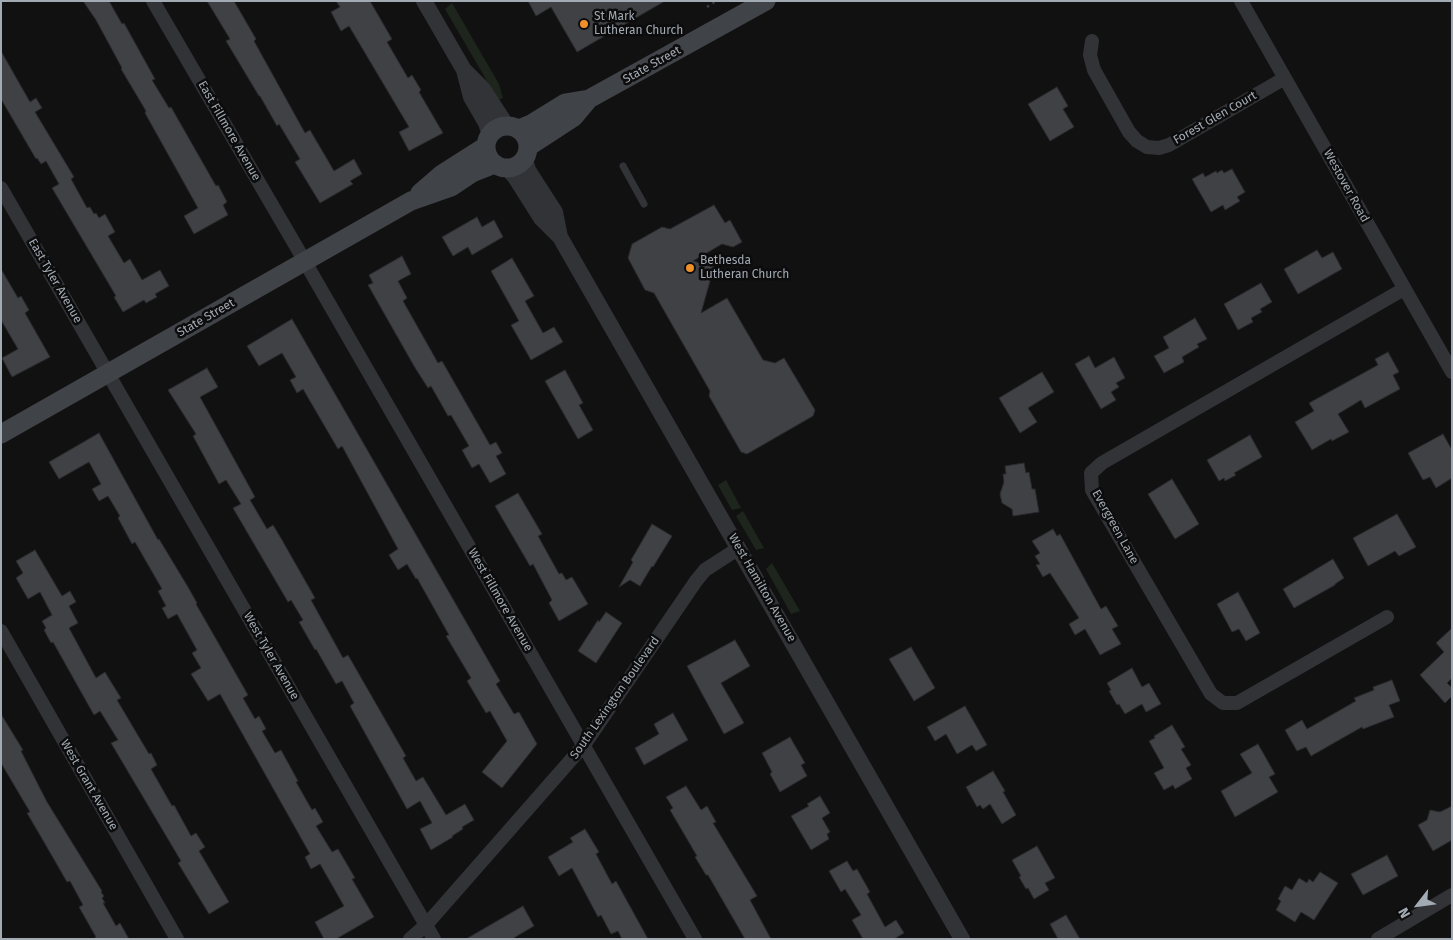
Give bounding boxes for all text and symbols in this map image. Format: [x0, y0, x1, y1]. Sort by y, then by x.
place label: St Mark Lutheran Church [594, 10, 683, 38]
marker: St Mark Lutheran Church [578, 18, 590, 30]
street label: State Street [621, 43, 683, 87]
street label: East Fillmore Avenue [195, 79, 263, 183]
street label: Forest Glen Court [1171, 88, 1259, 148]
street label: Westover Road [1320, 147, 1372, 225]
street label: East Tyler Avenue [25, 236, 85, 326]
place label: Bethesda Lutheran Church [700, 254, 789, 282]
marker: Bethesda Lutheran Church [684, 262, 696, 274]
street label: State Street [175, 296, 237, 340]
street label: Evergreen Lane [1089, 487, 1141, 567]
street label: West Hamilton Avenue [725, 531, 799, 645]
street label: West Fillmore Avenue [465, 546, 535, 654]
street label: West Tyler Avenue [240, 610, 302, 702]
street label: South Lexington Boulevard [567, 634, 663, 762]
street label: West Grant Avenue [57, 737, 121, 833]
north arrow [1393, 880, 1443, 930]
text: N [1395, 904, 1414, 921]

